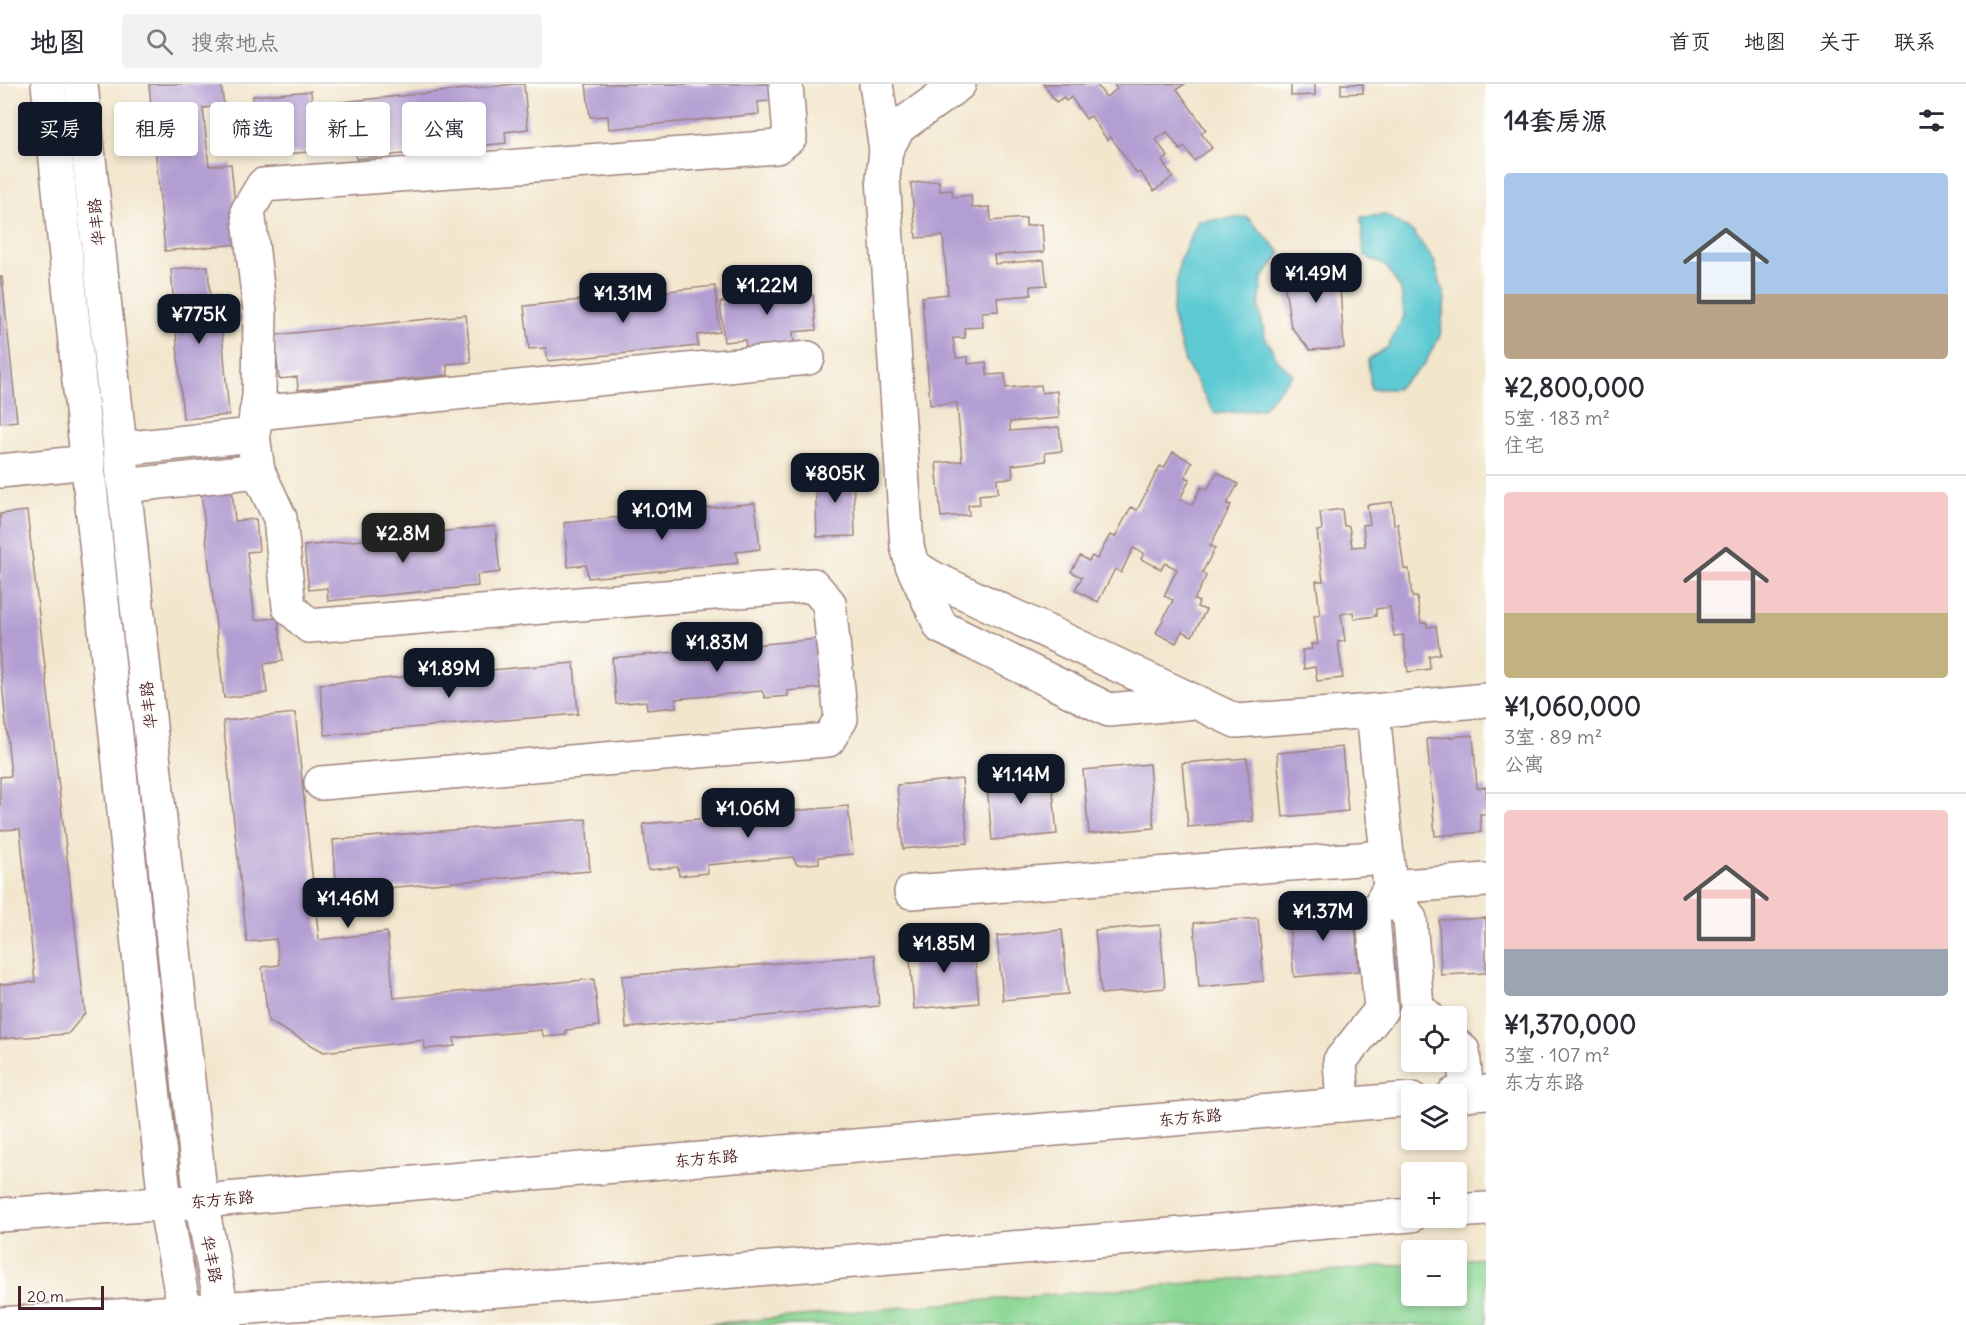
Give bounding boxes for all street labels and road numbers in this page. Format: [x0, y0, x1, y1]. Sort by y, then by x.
street label: 华丰路 [84, 197, 108, 247]
street label: 华丰路 [136, 680, 160, 730]
street label: 东方东路 [1157, 1104, 1223, 1130]
street label: 东方东路 [673, 1145, 739, 1171]
street label: 东方东路 [189, 1186, 255, 1212]
street label: 华丰路 [198, 1234, 226, 1284]

